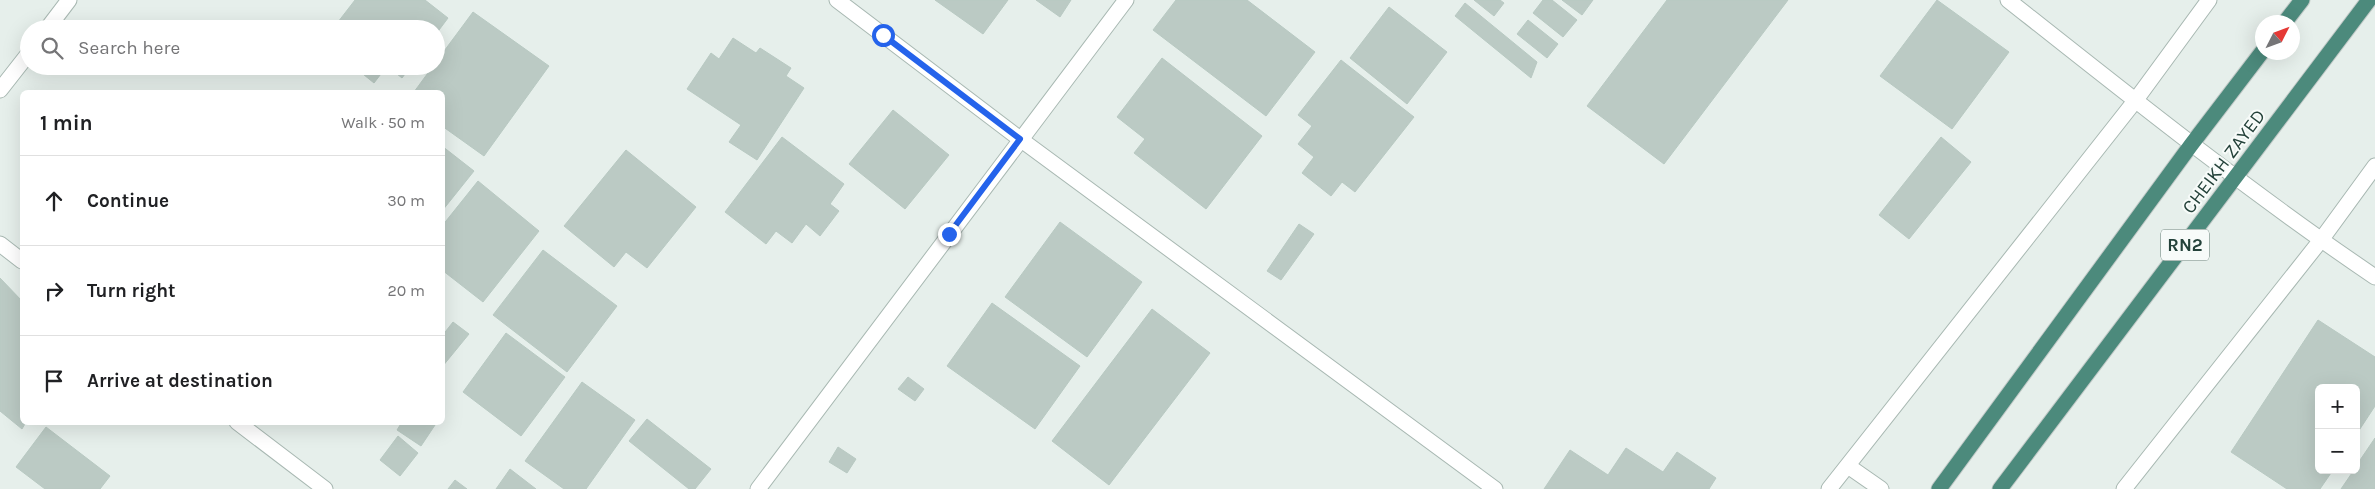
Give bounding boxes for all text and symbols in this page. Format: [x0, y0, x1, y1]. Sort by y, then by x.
north arrow [2255, 15, 2300, 60]
search box [20, 20, 445, 75]
route start [872, 24, 895, 47]
icon: search [38, 34, 66, 62]
text: Search here [78, 37, 180, 59]
street label: CHEIKH ZAYED [2178, 105, 2270, 218]
text: 1 min [40, 111, 93, 135]
text: Walk · 50 m [341, 113, 425, 132]
icon: ahead [40, 187, 68, 215]
text: Continue [87, 190, 169, 212]
text: 30 m [387, 191, 425, 210]
route end [938, 223, 961, 246]
road number: RN2 [2161, 230, 2209, 260]
icon: right [40, 277, 68, 305]
text: Turn right [87, 280, 176, 302]
text: 20 m [387, 281, 425, 300]
icon: arrive [40, 367, 68, 395]
text: Arrive at destination [87, 370, 273, 392]
map controls [2315, 384, 2360, 474]
button: + [2315, 384, 2360, 429]
button: − [2315, 429, 2360, 474]

